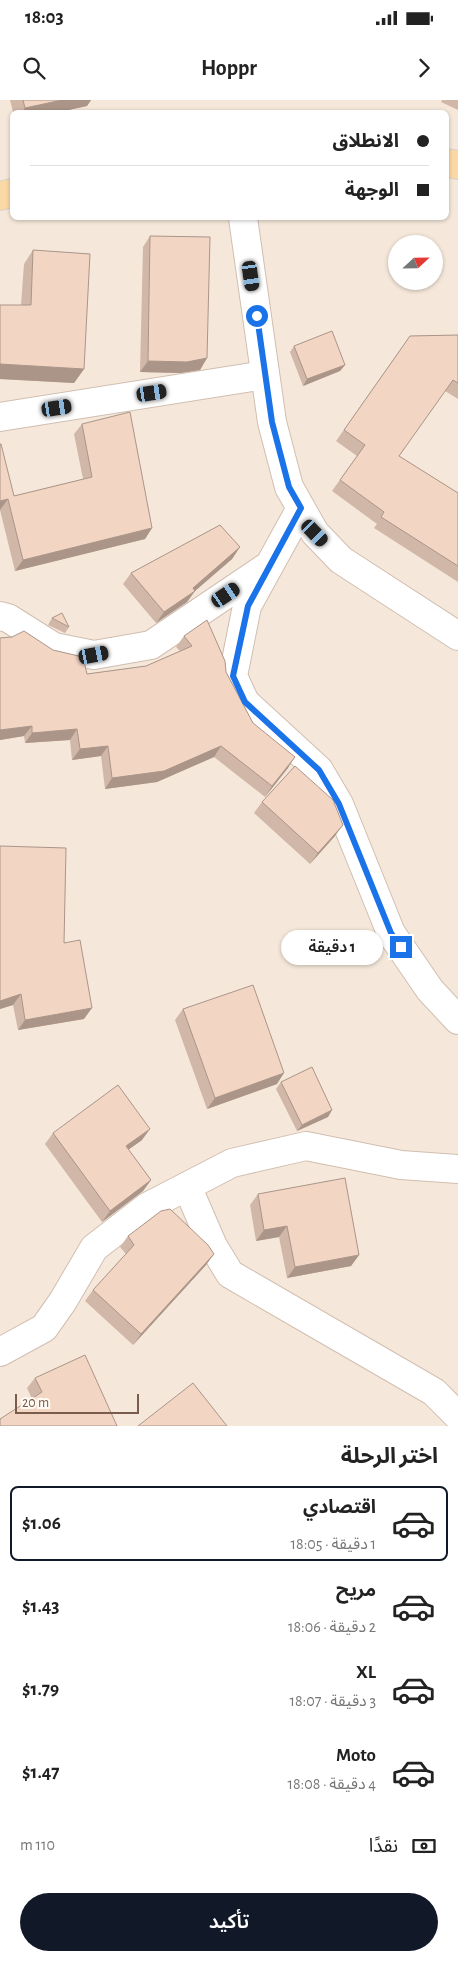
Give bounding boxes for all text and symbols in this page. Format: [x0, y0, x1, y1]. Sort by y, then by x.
text: 18:03 [25, 8, 64, 27]
icon: search [20, 54, 48, 82]
icon: forward [410, 54, 438, 82]
text: Hoppr [201, 57, 257, 79]
text: الانطلاق [333, 132, 399, 151]
text: الوجهة [345, 181, 399, 200]
north arrow [388, 235, 442, 290]
map controls [388, 235, 443, 290]
car [241, 260, 260, 292]
route start [246, 305, 268, 327]
car [136, 383, 167, 403]
car [41, 398, 72, 418]
car [299, 517, 330, 549]
car [209, 580, 242, 610]
car [77, 645, 110, 665]
callout: 1 دقيقة [281, 930, 384, 964]
route end [390, 936, 412, 958]
text: 1 دقيقة [309, 939, 356, 955]
scale bar [15, 1391, 139, 1414]
text: 20 m [22, 1396, 49, 1410]
text: اختر الرحلة [341, 1445, 438, 1467]
text: اقتصادي [303, 1498, 376, 1517]
icon: car [391, 1501, 436, 1546]
text: $1.06 [22, 1514, 61, 1533]
text: 1 دقيقة · 18:05 [291, 1536, 376, 1552]
text: مريح [336, 1581, 376, 1600]
icon: car [391, 1584, 436, 1629]
text: $1.43 [22, 1597, 60, 1616]
text: 2 دقيقة · 18:06 [288, 1619, 376, 1635]
text: XL [356, 1663, 376, 1682]
icon: car [391, 1667, 436, 1712]
text: $1.79 [22, 1680, 59, 1699]
text: 3 دقيقة · 18:07 [289, 1693, 376, 1709]
text: Moto [336, 1746, 376, 1765]
icon: car [391, 1750, 436, 1795]
text: $1.47 [22, 1763, 60, 1782]
text: 4 دقيقة · 18:08 [287, 1776, 376, 1792]
icon: cash [410, 1832, 438, 1860]
text: 110 m [20, 1837, 55, 1853]
text: نقدًا [369, 1837, 398, 1856]
button: تأكيد [20, 1893, 438, 1951]

